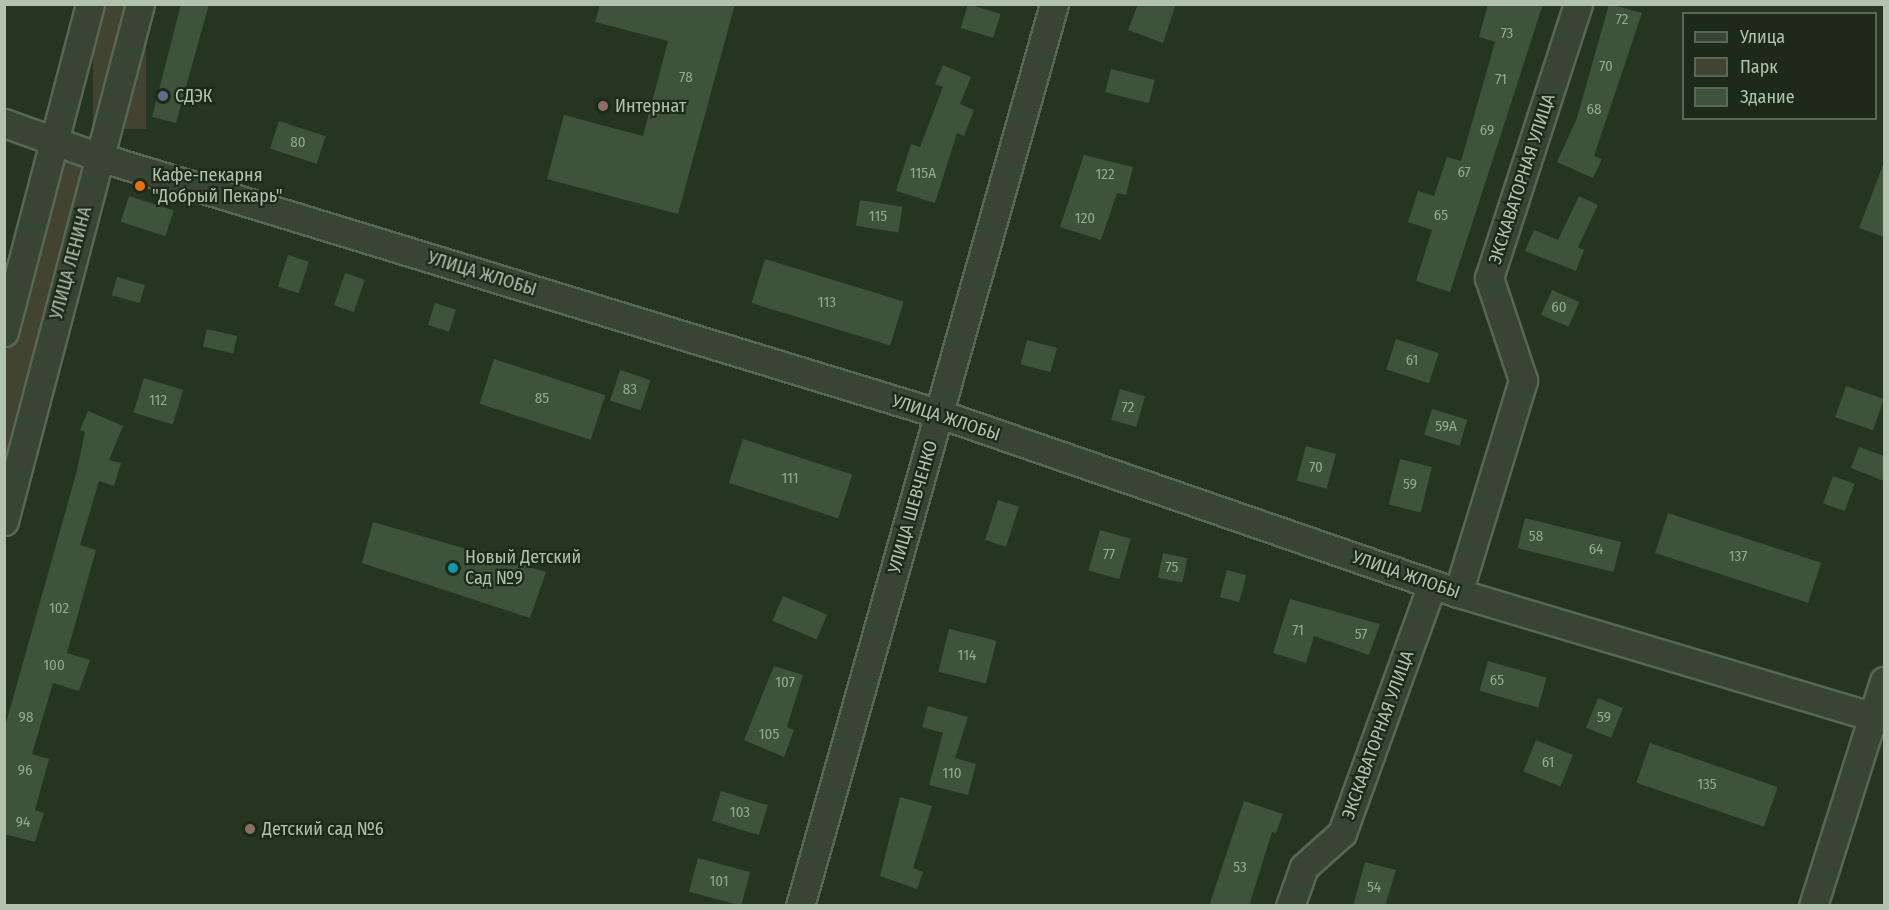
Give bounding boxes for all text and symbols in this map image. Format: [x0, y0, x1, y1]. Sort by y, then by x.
house number: 72 [1616, 11, 1628, 29]
legend [1682, 12, 1877, 120]
house number: 73 [1501, 25, 1513, 43]
text: Улица [1740, 26, 1785, 48]
text: Парк [1740, 56, 1778, 78]
house number: 70 [1599, 58, 1613, 76]
house number: 78 [679, 69, 693, 87]
house number: 71 [1495, 71, 1507, 89]
place label: СДЭК [175, 85, 212, 107]
text: Здание [1740, 86, 1795, 108]
marker: СДЭК [156, 89, 170, 103]
street label: ЭКСКАВАТОРНАЯ УЛИЦА [1484, 91, 1560, 267]
place label: Интернат [615, 95, 686, 117]
marker: Интернат [596, 99, 610, 113]
house number: 68 [1587, 101, 1601, 119]
house number: 69 [1480, 122, 1494, 140]
house number: 80 [290, 134, 306, 152]
house number: 67 [1457, 164, 1471, 182]
place label: Кафе-пекарня "Добрый Пекарь" [152, 165, 282, 207]
house number: 115А [910, 165, 936, 183]
house number: 122 [1095, 166, 1115, 184]
marker: Кафе-пекарня "Добрый Пекарь" [133, 179, 147, 193]
street label: УЛИЦА ЛЕНИНА [46, 204, 96, 322]
house number: 65 [1434, 207, 1448, 225]
house number: 115 [869, 208, 887, 226]
house number: 120 [1075, 210, 1095, 228]
street label: УЛИЦА ЖЛОБЫ [425, 247, 539, 301]
house number: 113 [818, 294, 836, 312]
house number: 60 [1551, 299, 1567, 317]
house number: 61 [1406, 352, 1418, 370]
house number: 83 [623, 381, 637, 399]
house number: 85 [535, 390, 549, 408]
street label: УЛИЦА ЖЛОБЫ [889, 390, 1003, 446]
house number: 112 [149, 392, 167, 410]
house number: 72 [1122, 399, 1134, 417]
house number: 59А [1435, 418, 1457, 436]
street label: УЛИЦА ШЕВЧЕНКО [884, 438, 942, 576]
house number: 70 [1309, 459, 1323, 477]
house number: 111 [781, 470, 799, 488]
house number: 59 [1403, 476, 1417, 494]
house number: 58 [1529, 528, 1543, 546]
house number: 64 [1589, 541, 1603, 559]
house number: 77 [1103, 546, 1115, 564]
street label: УЛИЦА ЖЛОБЫ [1349, 546, 1463, 604]
place label: Новый Детский Сад №9 [465, 547, 581, 590]
house number: 137 [1729, 548, 1747, 566]
house number: 75 [1166, 559, 1178, 577]
marker: Новый Детский Сад №9 [446, 561, 460, 575]
house number: 102 [49, 600, 69, 618]
house number: 71 [1292, 622, 1304, 640]
house number: 57 [1355, 626, 1367, 644]
house number: 114 [958, 647, 976, 665]
street label: ЭКСКАВАТОРНАЯ УЛИЦА [1337, 648, 1419, 822]
house number: 100 [43, 657, 65, 675]
house number: 65 [1490, 672, 1504, 690]
house number: 107 [775, 674, 795, 692]
house number: 98 [19, 709, 33, 727]
house number: 59 [1597, 709, 1611, 727]
house number: 105 [759, 726, 779, 744]
house number: 61 [1542, 754, 1554, 772]
house number: 96 [18, 762, 32, 780]
house number: 110 [942, 765, 962, 783]
house number: 135 [1697, 776, 1717, 794]
house number: 103 [730, 804, 750, 822]
house number: 94 [16, 814, 30, 832]
place label: Детский сад №6 [262, 818, 384, 840]
marker: Детский сад №6 [243, 822, 257, 836]
house number: 53 [1233, 859, 1247, 877]
house number: 101 [709, 873, 729, 891]
house number: 54 [1367, 879, 1381, 897]

